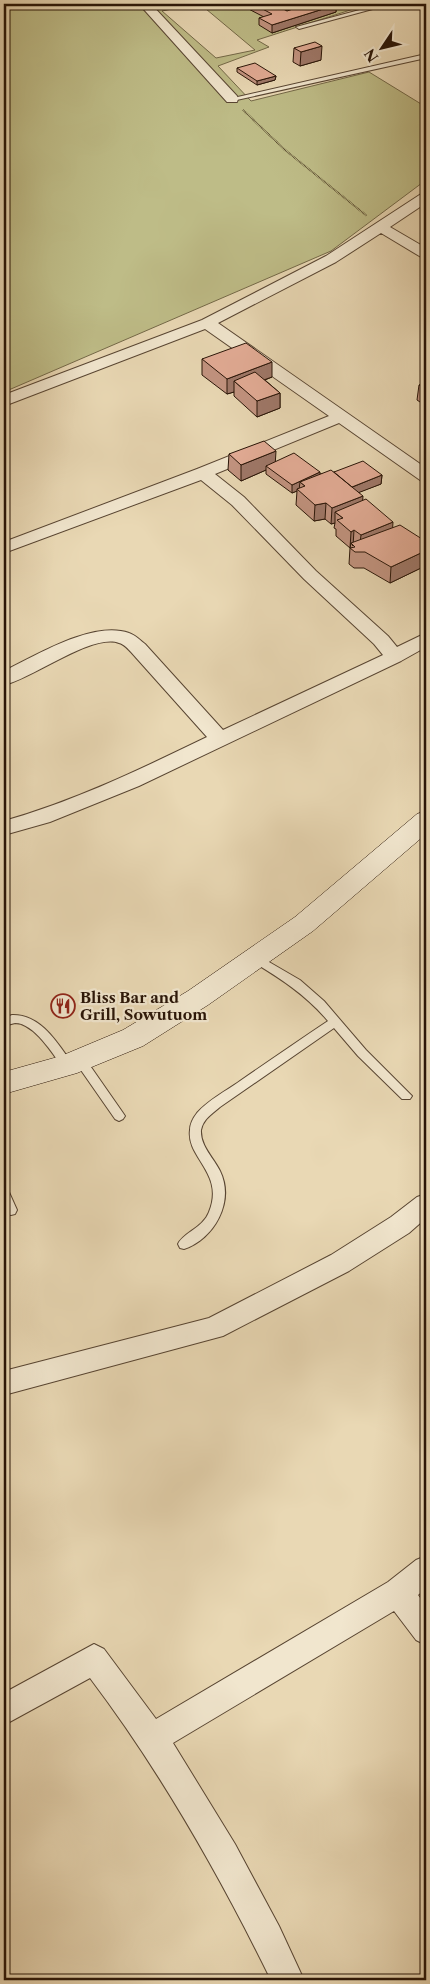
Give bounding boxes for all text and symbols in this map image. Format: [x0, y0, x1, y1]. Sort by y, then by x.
north arrow [358, 22, 408, 72]
text: N [360, 45, 382, 66]
place label: Bliss Bar and Grill, Sowutuom [80, 988, 207, 1024]
restaurant icon: Bliss Bar and Grill, Sowutuom [50, 993, 76, 1019]

